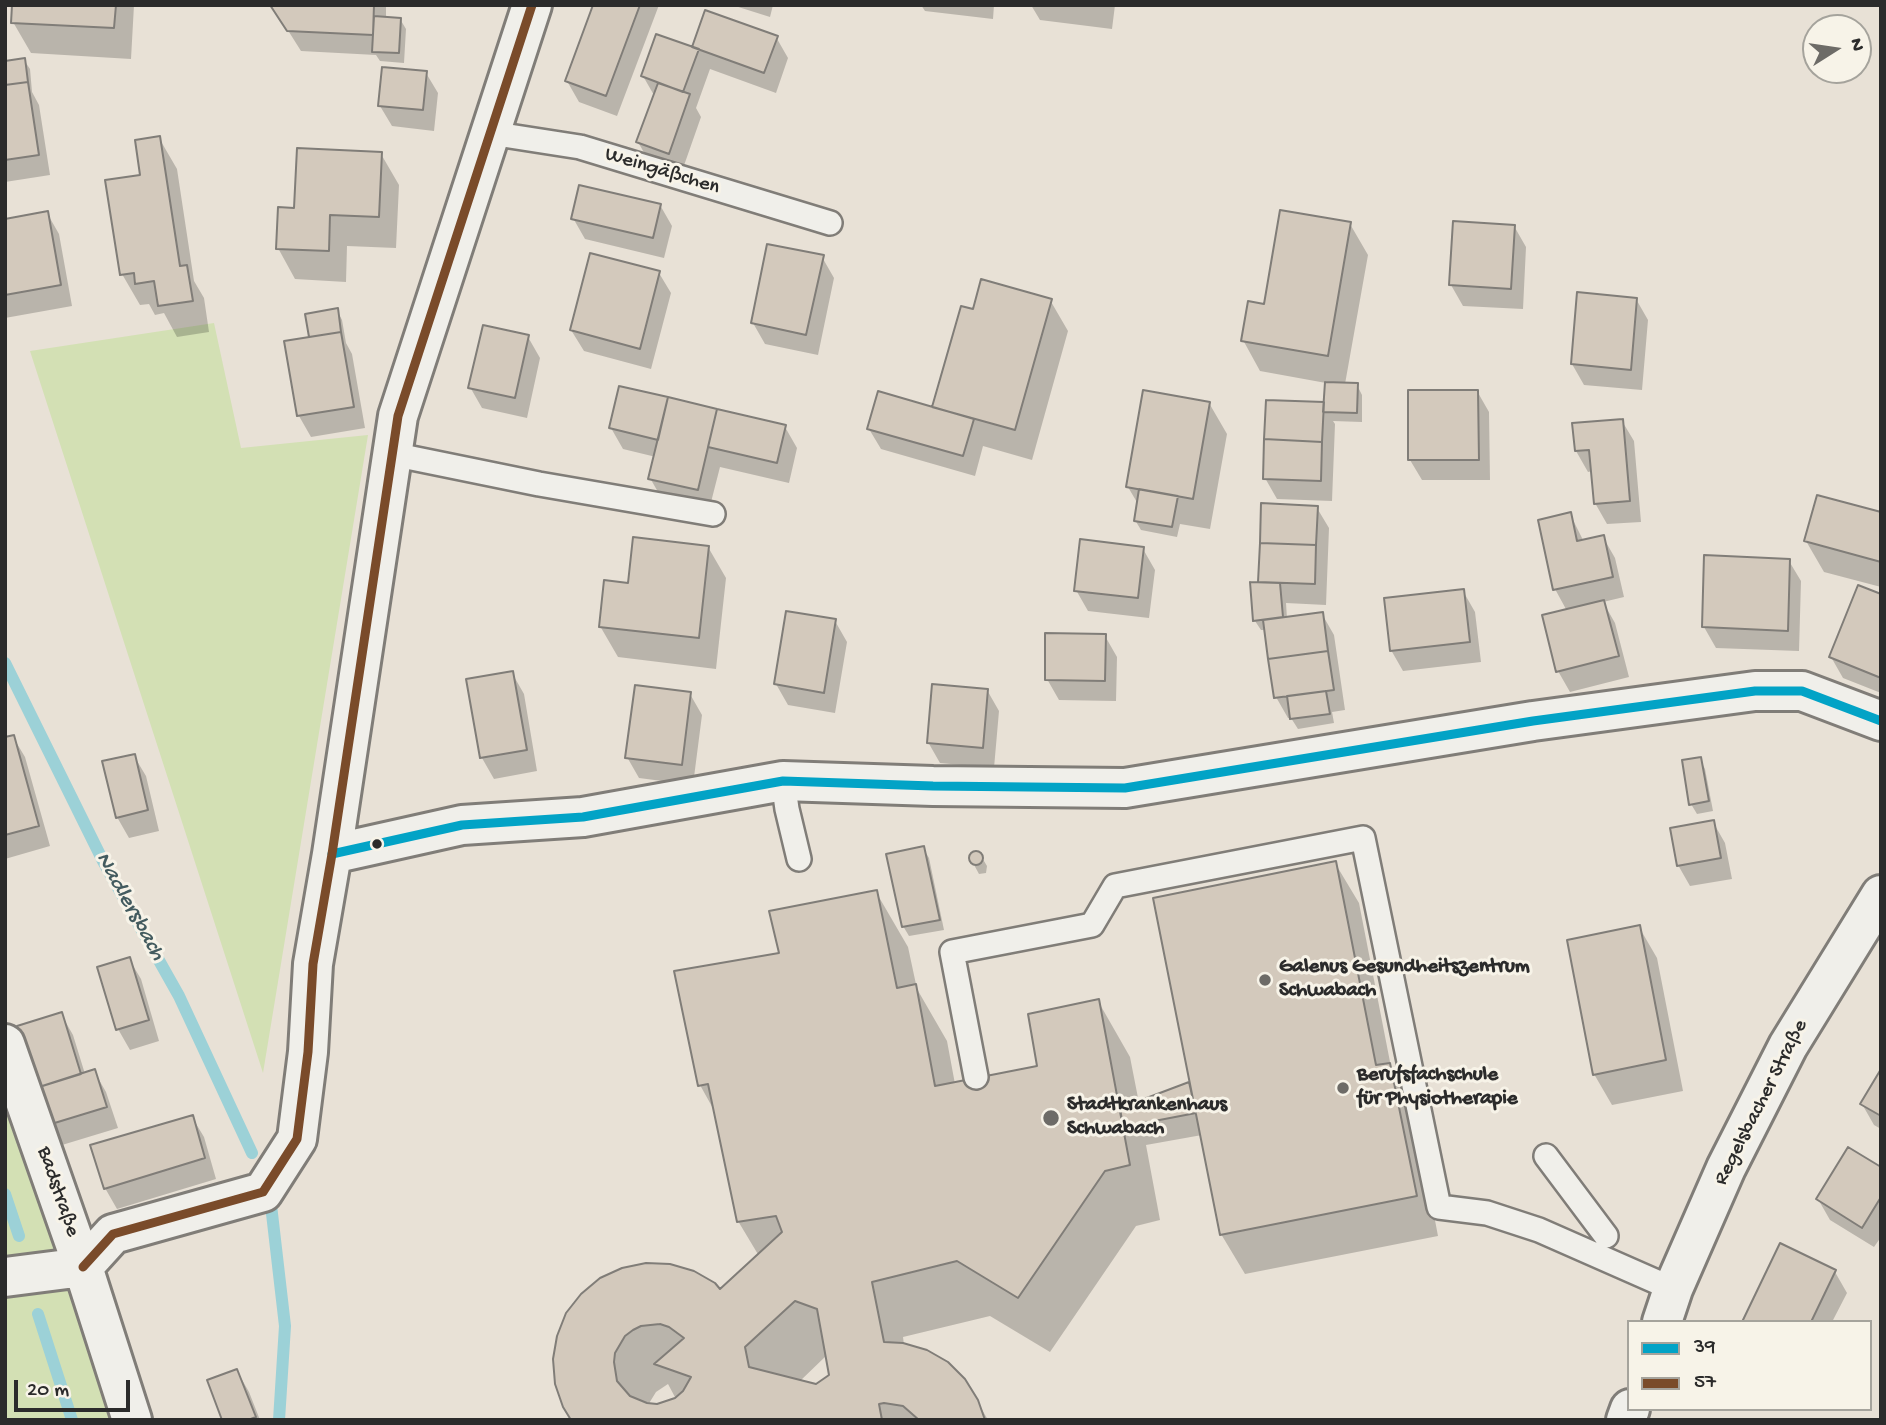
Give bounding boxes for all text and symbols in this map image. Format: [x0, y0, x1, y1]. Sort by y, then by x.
north arrow [1802, 14, 1872, 84]
text: N [1844, 36, 1869, 53]
street label: Weingäßchen [602, 143, 722, 201]
unlabelled marker [370, 837, 384, 851]
water label: Nadlersbach [88, 848, 170, 966]
place label: Galenus Gesundheitszentrum Schwabach [1279, 955, 1530, 1005]
marker: Galenus Gesundheitszentrum Schwabach [1257, 972, 1273, 988]
street label: Regelsbacher Straße [1709, 1016, 1815, 1190]
place label: Berufsfachschule für Physiotherapie [1357, 1063, 1518, 1113]
marker: Berufsfachschule für Physiotherapie [1335, 1080, 1351, 1096]
place label: Stadtkrankenhaus Schwabach [1067, 1093, 1227, 1143]
marker: Stadtkrankenhaus Schwabach [1041, 1108, 1061, 1128]
street label: Badstraße [30, 1144, 84, 1240]
legend [1627, 1320, 1872, 1411]
text: 39 [1694, 1336, 1715, 1361]
scale bar [18, 1366, 133, 1410]
text: 57 [1694, 1371, 1716, 1396]
text: 20 m [27, 1379, 69, 1404]

